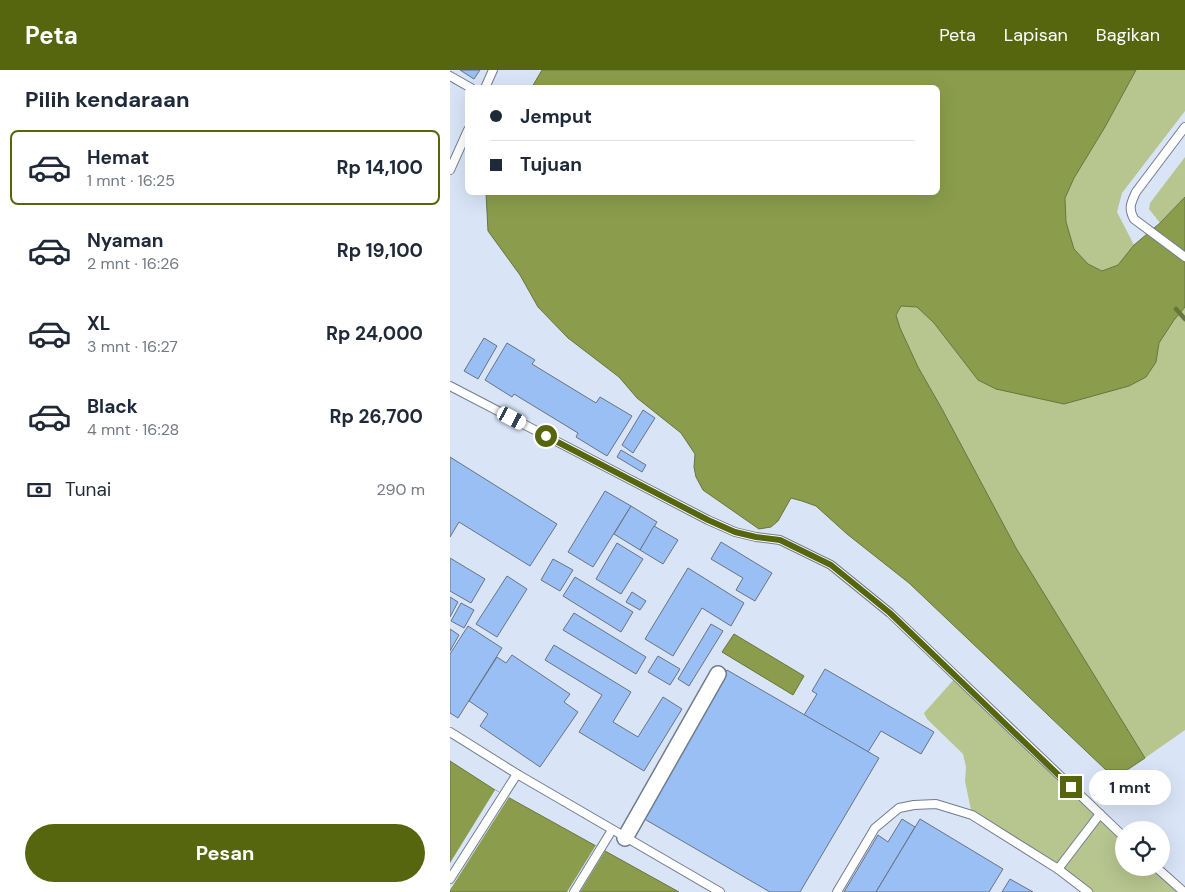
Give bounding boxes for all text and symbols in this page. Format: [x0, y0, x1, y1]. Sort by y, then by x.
text: Peta [25, 20, 78, 51]
text: Peta [939, 23, 976, 47]
text: Lapisan [1004, 23, 1068, 47]
text: Bagikan [1096, 23, 1160, 47]
text: Pilih kendaraan [25, 85, 189, 114]
text: Jemput [520, 104, 592, 129]
icon: car [27, 145, 72, 190]
text: Hemat [87, 145, 149, 170]
text: Tujuan [520, 152, 582, 177]
text: Rp 14,100 [336, 155, 423, 180]
text: 1 mnt · 16:25 [87, 170, 175, 191]
icon: car [27, 228, 72, 273]
text: Nyaman [87, 228, 163, 253]
text: Rp 19,100 [337, 238, 423, 263]
text: 2 mnt · 16:26 [87, 253, 179, 274]
icon: car [27, 311, 72, 356]
text: XL [87, 311, 110, 336]
text: Rp 24,000 [326, 321, 423, 346]
text: 3 mnt · 16:27 [87, 336, 178, 357]
icon: car [27, 394, 72, 439]
text: Black [87, 394, 138, 419]
text: Rp 26,700 [330, 404, 423, 429]
car [495, 405, 528, 431]
text: 4 mnt · 16:28 [87, 419, 179, 440]
route start [535, 425, 557, 447]
icon: cash [25, 476, 53, 504]
text: Tunai [65, 477, 111, 502]
text: 290 m [376, 479, 425, 500]
callout: 1 mnt [1088, 770, 1171, 804]
route end [1060, 776, 1082, 798]
text: 1 mnt [1109, 777, 1151, 798]
map controls [1115, 821, 1170, 876]
button: locate [1115, 821, 1170, 876]
button: Pesan [25, 824, 425, 882]

